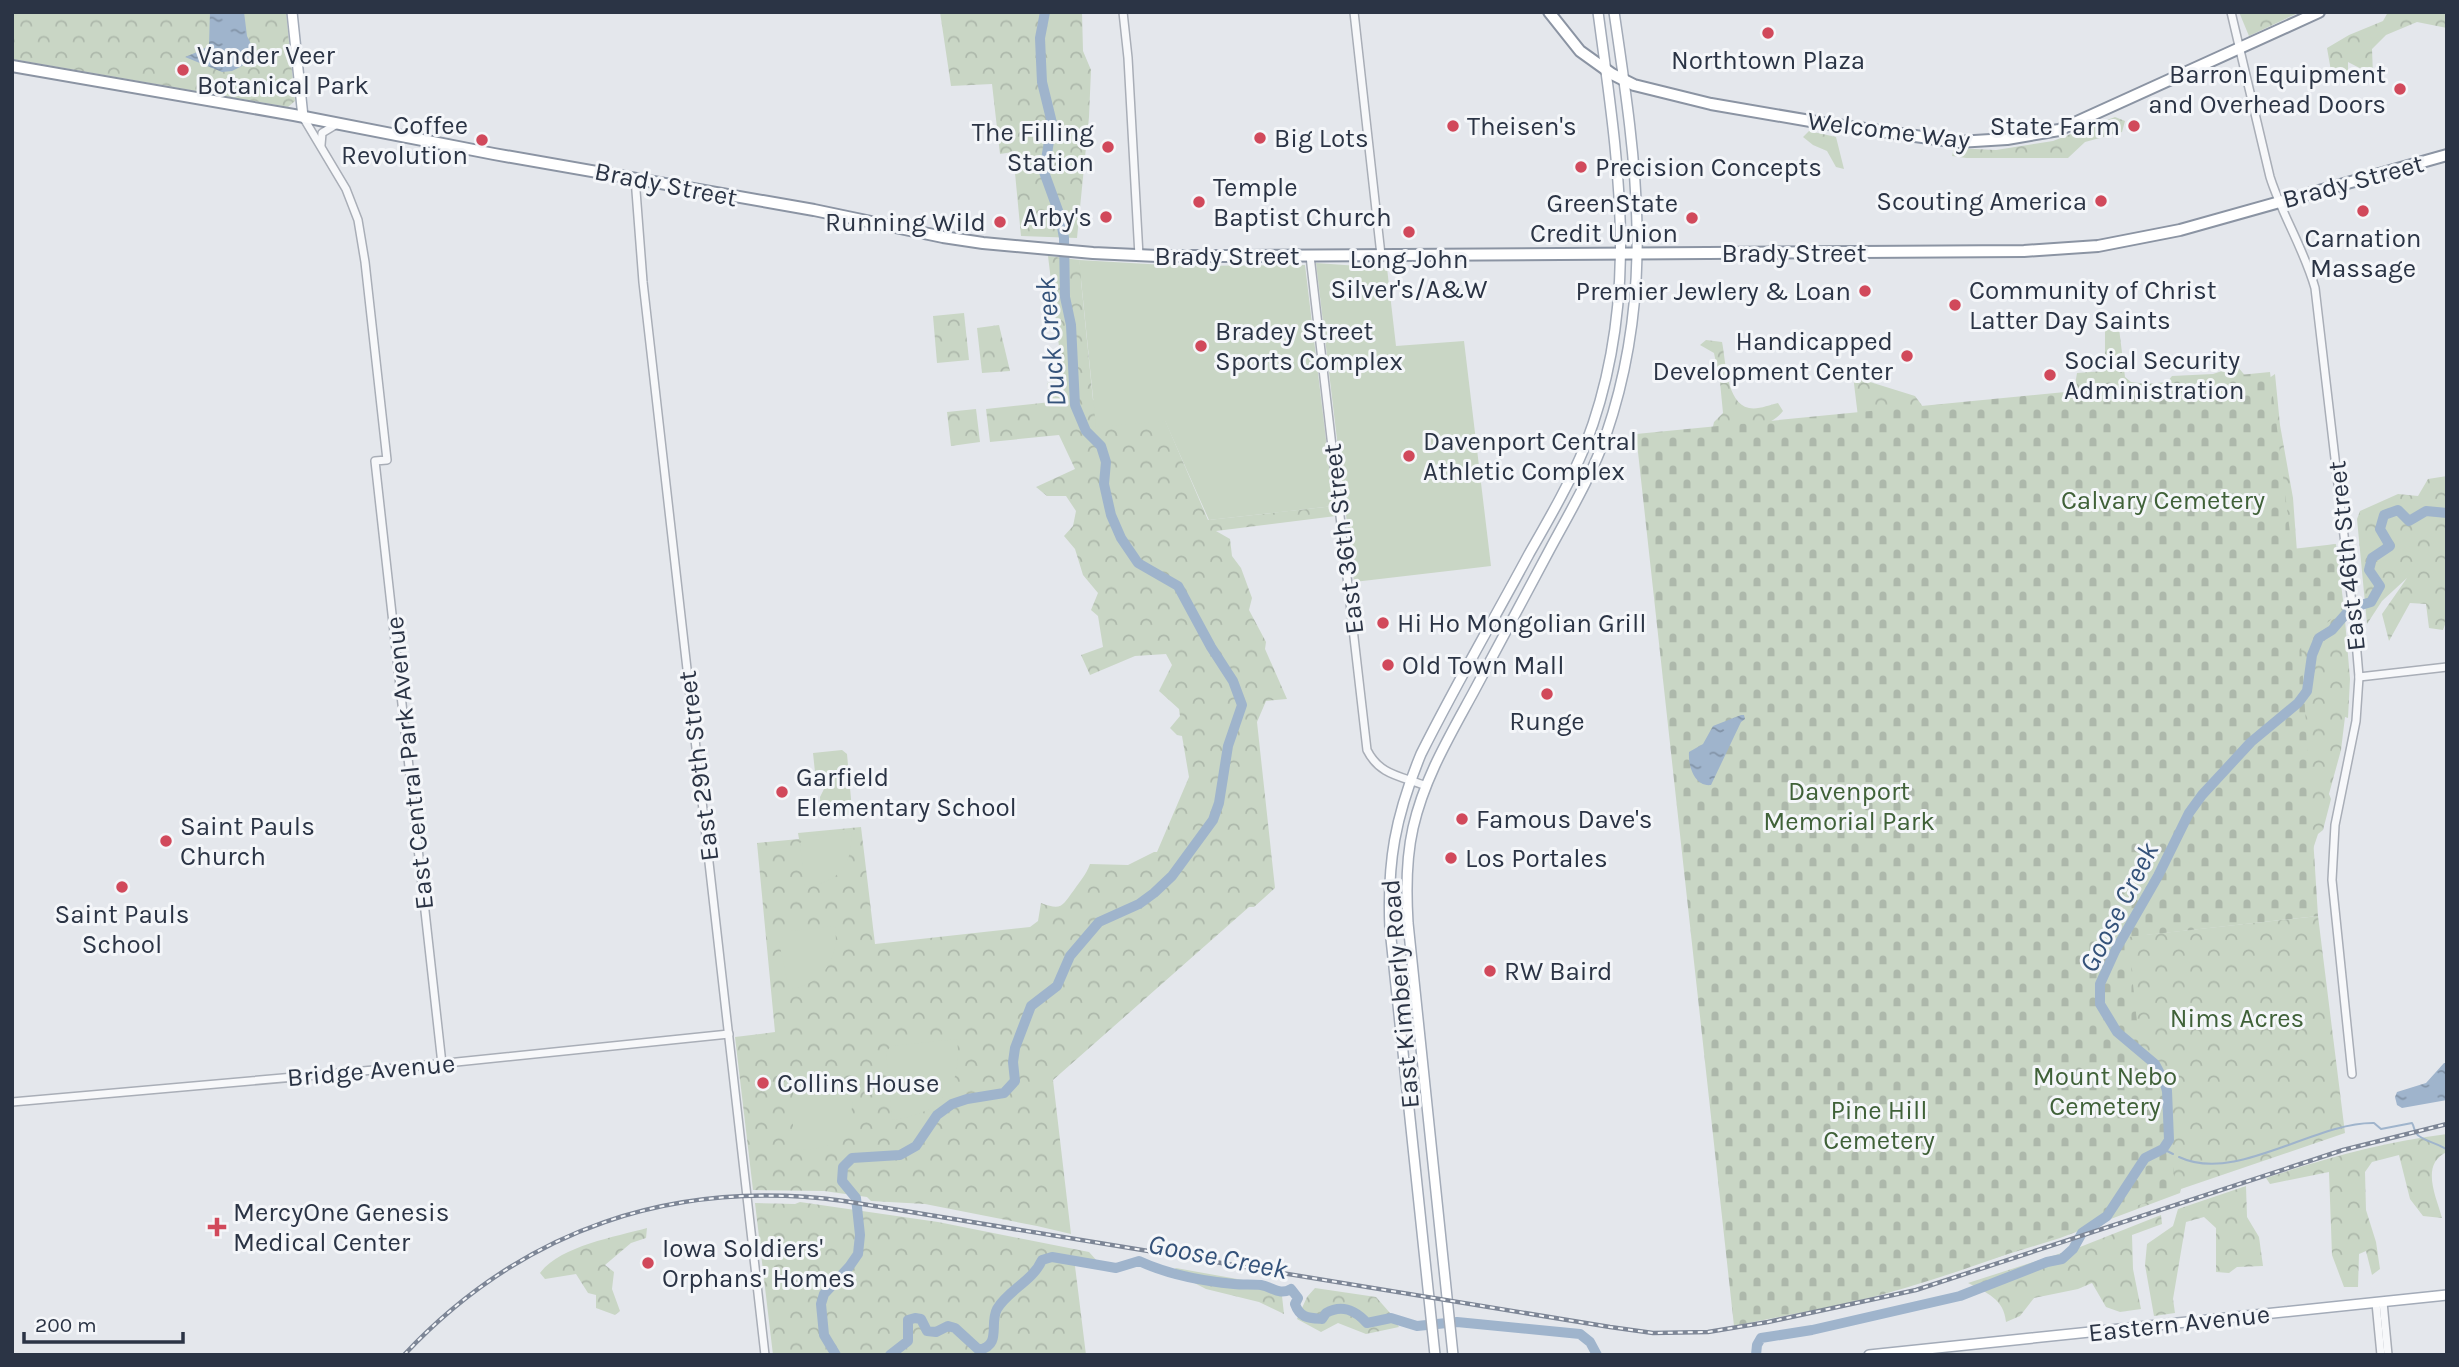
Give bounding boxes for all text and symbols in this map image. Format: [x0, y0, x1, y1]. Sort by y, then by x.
marker: Northtown Plaza [1760, 25, 1776, 41]
place label: Vander Veer Botanical Park [197, 40, 369, 101]
place label: Northtown Plaza [1671, 45, 1865, 76]
place label: Barron Equipment and Overhead Doors [2148, 59, 2386, 120]
marker: Vander Veer Botanical Park [175, 62, 191, 78]
marker: Barron Equipment and Overhead Doors [2392, 81, 2408, 97]
street label: Welcome Way [1806, 105, 1972, 156]
place label: Coffee Revolution [341, 110, 468, 171]
place label: Theisen's [1467, 111, 1577, 142]
place label: State Farm [1990, 111, 2120, 142]
place label: The Filling Station [972, 117, 1094, 178]
marker: Theisen's [1445, 118, 1461, 134]
marker: State Farm [2126, 118, 2142, 134]
place label: Big Lots [1274, 123, 1369, 154]
marker: Big Lots [1252, 130, 1268, 146]
marker: Coffee Revolution [474, 132, 490, 148]
marker: The Filling Station [1100, 139, 1116, 155]
street label: Brady Street [2279, 148, 2427, 215]
place label: Precision Concepts [1595, 152, 1822, 183]
street label: Brady Street [592, 155, 740, 214]
marker: Precision Concepts [1573, 159, 1589, 175]
place label: Temple Baptist Church [1213, 172, 1392, 233]
place label: Scouting America [1876, 186, 2087, 217]
place label: GreenState Credit Union [1530, 188, 1678, 249]
marker: Scouting America [2093, 193, 2109, 209]
marker: Temple Baptist Church [1191, 194, 1207, 210]
place label: Arby's [1023, 202, 1092, 233]
marker: Carnation Massage [2355, 203, 2371, 219]
place label: Running Wild [825, 207, 986, 238]
marker: Arby's [1098, 209, 1114, 225]
marker: GreenState Credit Union [1684, 210, 1700, 226]
marker: Running Wild [992, 214, 1008, 230]
place label: Carnation Massage [2304, 223, 2422, 284]
marker: Long John Silver's/A&W [1401, 224, 1417, 240]
street label: Brady Street [1722, 238, 1867, 269]
street label: Brady Street [1155, 241, 1300, 272]
place label: Long John Silver's/A&W [1331, 244, 1487, 305]
water label: Duck Creek [1028, 275, 1073, 408]
place label: Community of Christ Latter Day Saints [1969, 275, 2217, 336]
place label: Premier Jewlery & Loan [1576, 276, 1851, 307]
marker: Premier Jewlery & Loan [1857, 283, 1873, 299]
marker: Community of Christ Latter Day Saints [1947, 297, 1963, 313]
place label: Bradey Street Sports Complex [1215, 316, 1403, 377]
place label: Handicapped Development Center [1653, 326, 1894, 387]
marker: Bradey Street Sports Complex [1193, 338, 1209, 354]
place label: Social Security Administration [2064, 345, 2244, 406]
marker: Handicapped Development Center [1899, 348, 1915, 364]
marker: Social Security Administration [2042, 367, 2058, 383]
place label: Davenport Central Athletic Complex [1423, 426, 1637, 487]
street label: East 36th Street [1316, 442, 1371, 636]
marker: Davenport Central Athletic Complex [1401, 448, 1417, 464]
street label: East 46th Street [2321, 459, 2372, 653]
park label: Calvary Cemetery [2061, 485, 2265, 516]
place label: Hi Ho Mongolian Grill [1397, 608, 1647, 639]
street label: East Central Park Avenue [379, 615, 440, 911]
marker: Hi Ho Mongolian Grill [1375, 615, 1391, 631]
place label: Old Town Mall [1402, 650, 1564, 681]
marker: Old Town Mall [1380, 657, 1396, 673]
street label: East 29th Street [671, 669, 726, 863]
marker: Runge [1539, 686, 1555, 702]
place label: Runge [1509, 706, 1585, 737]
place label: Garfield Elementary School [796, 762, 1017, 823]
park label: Davenport Memorial Park [1763, 776, 1935, 837]
marker: Garfield Elementary School [774, 784, 790, 800]
place label: Famous Dave's [1476, 804, 1653, 835]
place label: Saint Pauls Church [180, 811, 315, 872]
marker: Famous Dave's [1454, 811, 1470, 827]
marker: Saint Pauls Church [158, 833, 174, 849]
water label: Goose Creek [2072, 836, 2166, 978]
place label: Los Portales [1465, 843, 1608, 874]
marker: Los Portales [1443, 850, 1459, 866]
street label: East Kimberly Road [1375, 878, 1426, 1110]
marker: Saint Pauls School [114, 879, 130, 895]
place label: Saint Pauls School [55, 899, 189, 960]
place label: RW Baird [1504, 956, 1612, 987]
marker: RW Baird [1482, 963, 1498, 979]
park label: Nims Acres [2170, 1003, 2304, 1034]
street label: Bridge Avenue [286, 1048, 456, 1093]
park label: Mount Nebo Cemetery [2033, 1061, 2177, 1122]
place label: Collins House [777, 1068, 939, 1099]
marker: Collins House [755, 1075, 771, 1091]
park label: Pine Hill Cemetery [1823, 1095, 1935, 1156]
place label: MercyOne Genesis Medical Center [233, 1197, 450, 1258]
marker: MercyOne Genesis Medical Center [207, 1217, 227, 1237]
water label: Goose Creek [1145, 1227, 1291, 1286]
place label: Iowa Soldiers' Orphans' Homes [662, 1233, 855, 1294]
marker: Iowa Soldiers' Orphans' Homes [640, 1255, 656, 1271]
street label: Eastern Avenue [2087, 1299, 2271, 1348]
scale bar [24, 1300, 184, 1344]
text: 200 m [35, 1313, 97, 1337]

